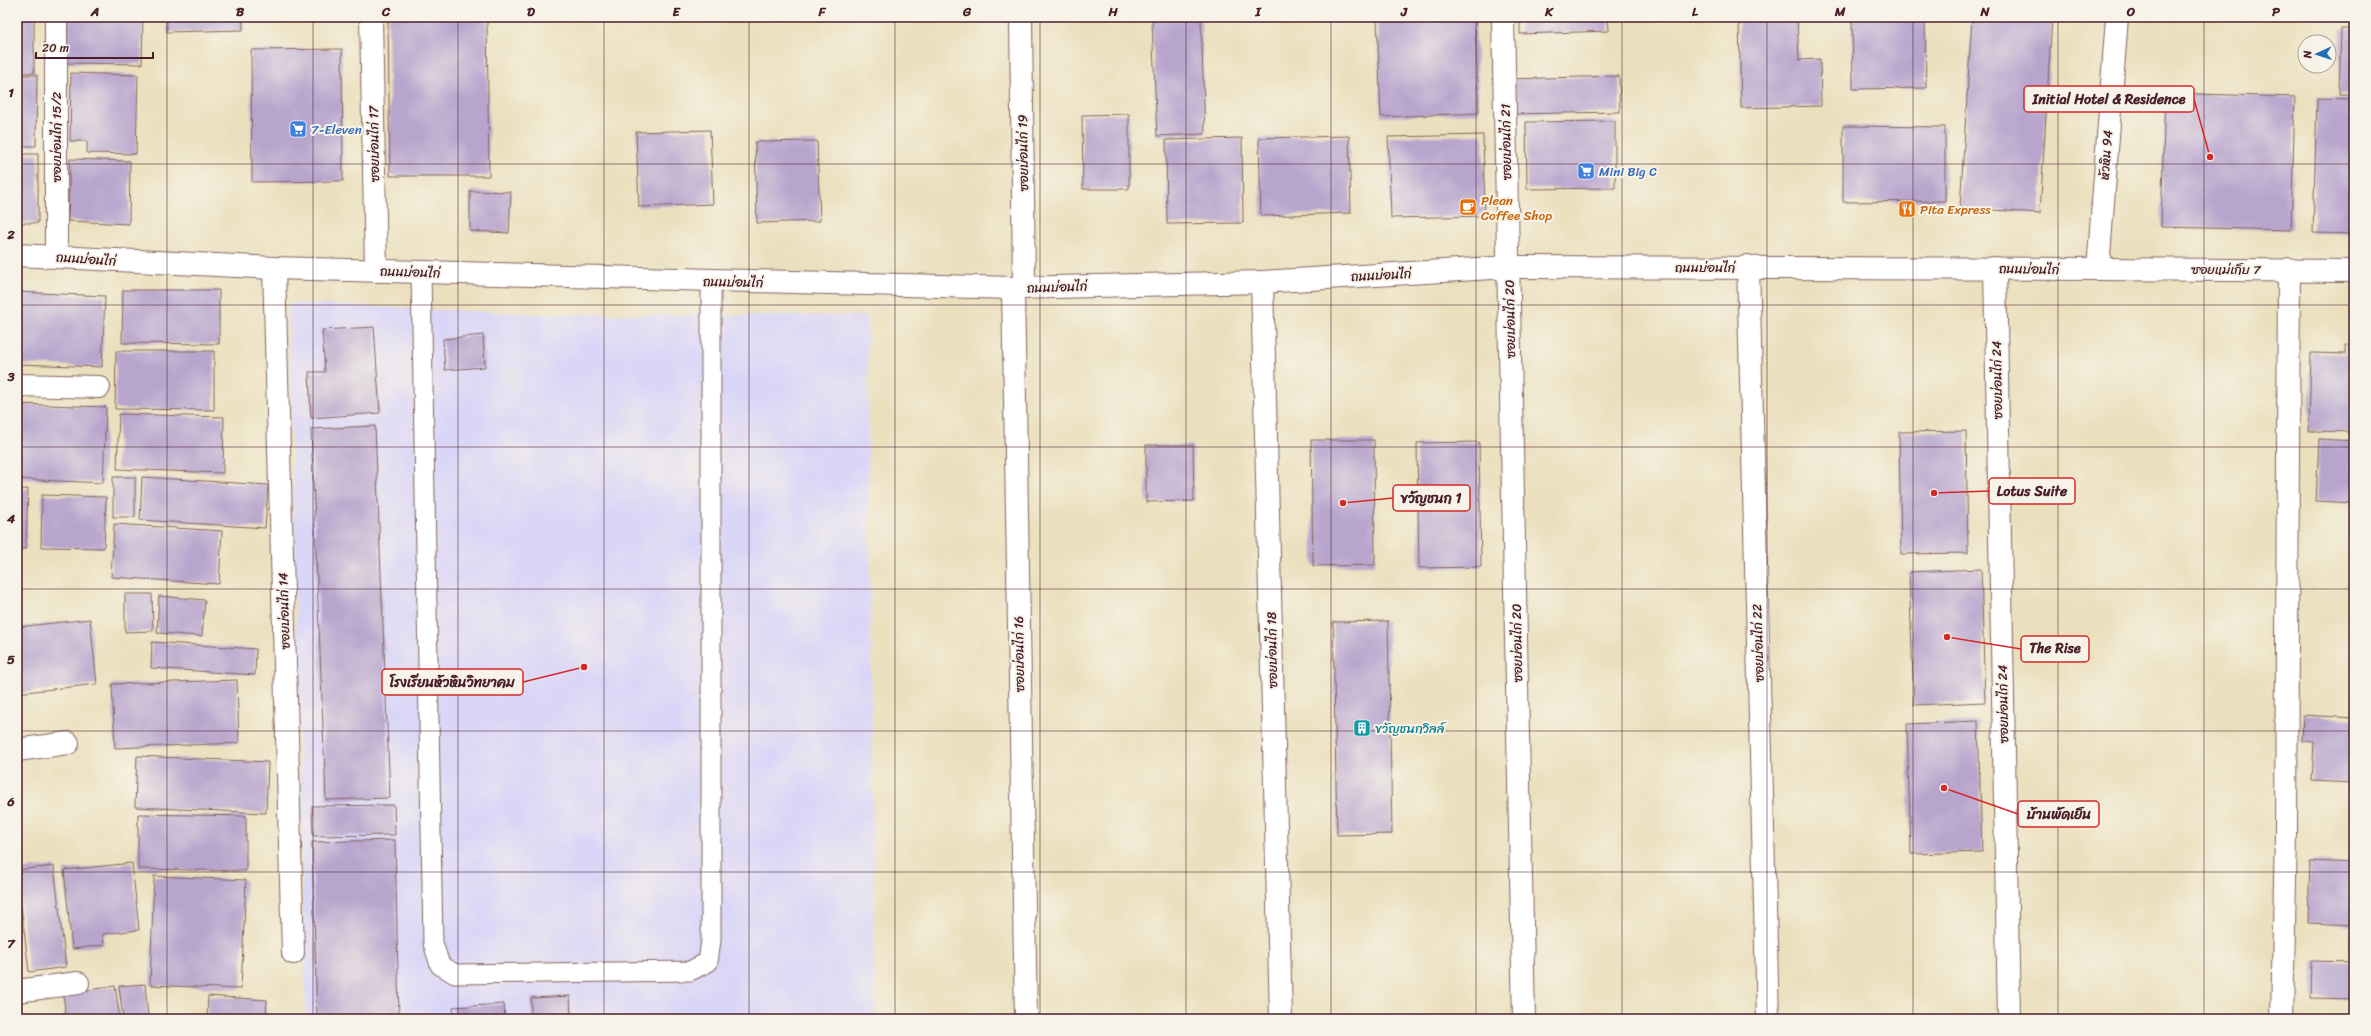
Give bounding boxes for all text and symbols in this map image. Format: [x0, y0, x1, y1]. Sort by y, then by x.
text: A [90, 0, 99, 23]
text: B [236, 0, 245, 23]
text: C [381, 0, 391, 23]
text: D [527, 0, 535, 23]
text: E [672, 0, 681, 23]
text: F [817, 0, 826, 23]
text: G [962, 0, 972, 23]
text: H [1107, 0, 1118, 23]
text: I [1254, 0, 1262, 23]
text: J [1400, 0, 1408, 23]
text: K [1544, 0, 1554, 23]
text: L [1692, 0, 1699, 23]
text: M [1834, 0, 1846, 23]
text: N [1979, 0, 1990, 23]
text: O [2126, 0, 2136, 23]
text: P [2272, 0, 2280, 23]
scale bar [36, 34, 153, 60]
north arrow [2297, 34, 2337, 74]
text: 20 m [42, 37, 69, 59]
text: N [2298, 50, 2317, 60]
text: 1 [8, 81, 14, 104]
callout: Initial Hotel & Residence [2024, 86, 2194, 112]
text: Initial Hotel & Residence [2032, 87, 2186, 112]
street label: ซอยบ่อนไก่ 15/2 [45, 91, 68, 182]
street label: ซอยบ่อนไก่ 21 [1494, 103, 1518, 180]
street label: ซอยบ่อนไก่ 17 [362, 104, 386, 182]
street label: ซอยบ่อนไก่ 19 [1011, 114, 1035, 192]
place label: 7-Eleven [311, 118, 362, 141]
supermarket icon: 7-Eleven [288, 119, 308, 139]
street label: หัวหิน 94 [2093, 129, 2119, 181]
place label: Mini Big C [1599, 160, 1657, 183]
supermarket icon: Mini Big C [1576, 161, 1596, 181]
place label: Plean Coffee Shop [1481, 189, 1552, 227]
cafe icon: Plean Coffee Shop [1458, 197, 1478, 217]
place label: Pita Express [1920, 198, 1991, 221]
restaurant icon: Pita Express [1897, 199, 1917, 219]
text: 2 [6, 223, 15, 246]
street label: ถนนบ่อนไก่ [55, 245, 118, 273]
street label: ถนนบ่อนไก่ [1675, 256, 1736, 279]
street label: ถนนบ่อนไก่ [1999, 257, 2060, 281]
street label: ซอยแม่เก็บ 7 [2191, 258, 2262, 281]
street label: ถนนบ่อนไก่ [379, 259, 442, 285]
street label: ถนนบ่อนไก่ [1350, 262, 1413, 288]
street label: ถนนบ่อนไก่ [703, 270, 764, 294]
street label: ถนนบ่อนไก่ [1026, 274, 1089, 300]
street label: ซอยบ่อนไก่ 20 [1498, 279, 1522, 359]
street label: ซอยบ่อนไก่ 24 [1985, 340, 2009, 420]
text: 3 [6, 365, 15, 388]
callout: Lotus Suite [1989, 478, 2075, 504]
text: Lotus Suite [1997, 479, 2068, 504]
callout: ขวัญชนก 1 [1393, 485, 1470, 511]
text: ขวัญชนก 1 [1400, 486, 1461, 511]
text: 4 [6, 507, 16, 530]
street label: ซอยบ่อนไก่ 14 [271, 572, 297, 650]
street label: ซอยบ่อนไก่ 20 [1505, 603, 1529, 683]
street label: ซอยบ่อนไก่ 22 [1745, 603, 1771, 682]
street label: ซอยบ่อนไก่ 18 [1260, 611, 1284, 688]
street label: ซอยบ่อนไก่ 16 [1007, 616, 1031, 692]
callout: The Rise [2021, 636, 2089, 662]
text: The Rise [2029, 636, 2081, 661]
text: 5 [7, 648, 15, 671]
street label: ซอยบ่อนไก่ 24 [1991, 664, 2015, 744]
callout: โรงเรียนห้วหินวิทยาคม [382, 669, 523, 695]
text: โรงเรียนห้วหินวิทยาคม [389, 670, 515, 695]
place label: ขวัญชนกวิลล์ [1375, 717, 1447, 740]
building icon: ขวัญชนกวิลล์ [1352, 718, 1372, 738]
text: 6 [6, 790, 15, 813]
callout: บ้านพัดเย็น [2018, 801, 2099, 827]
text: บ้านพัดเย็น [2026, 802, 2091, 827]
text: 7 [7, 932, 16, 955]

